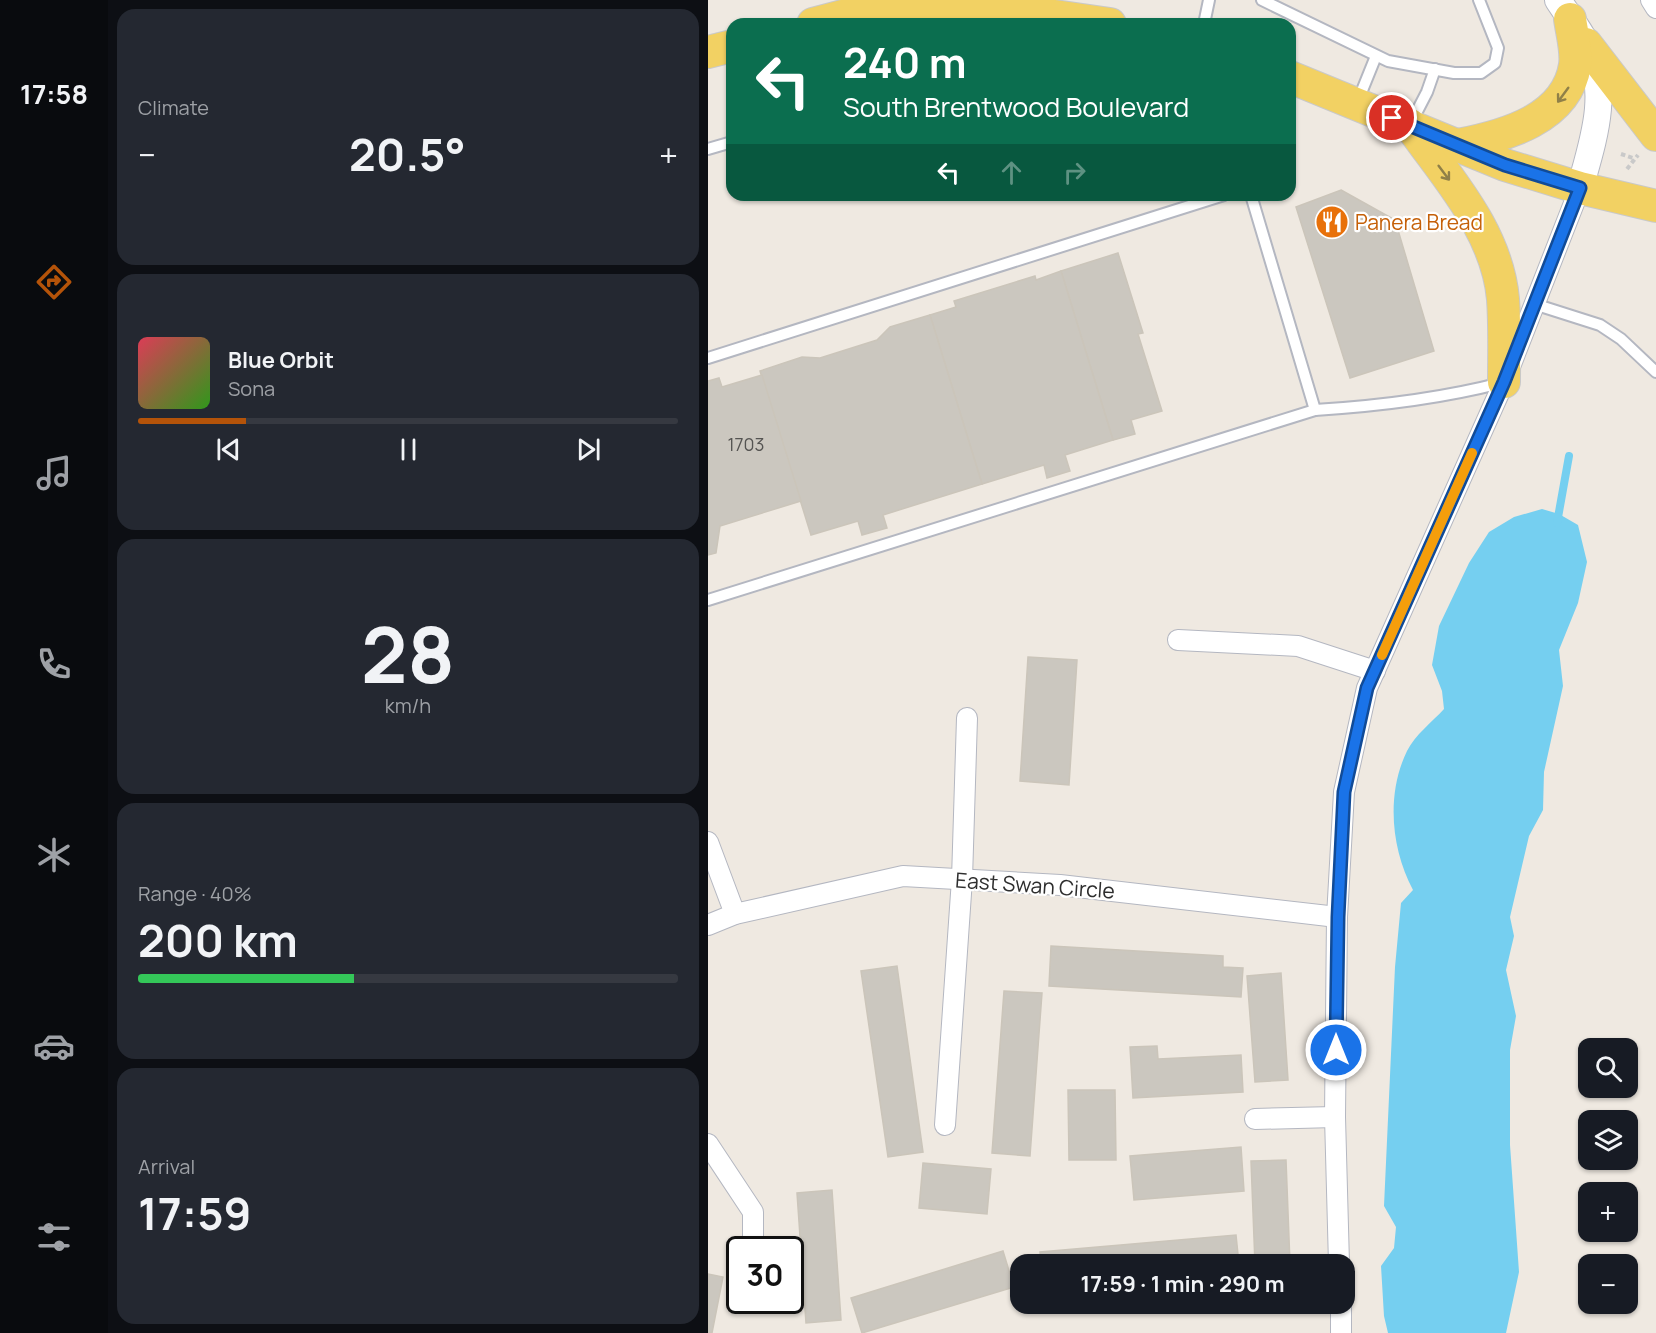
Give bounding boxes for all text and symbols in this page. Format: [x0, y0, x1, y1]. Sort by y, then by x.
text: 240 m [843, 33, 967, 91]
icon: left [744, 42, 822, 120]
text: 17:58 [20, 75, 88, 112]
one-way arrow [1557, 87, 1569, 103]
text: South Brentwood Boulevard [843, 88, 1189, 125]
pin [1366, 92, 1417, 143]
text: Climate [138, 94, 209, 121]
icon: arrive [1375, 101, 1408, 134]
text: 20.5° [349, 123, 466, 185]
text: − [138, 132, 156, 177]
text: + [659, 132, 678, 177]
icon: left [932, 156, 965, 189]
icon: ahead [995, 156, 1028, 189]
icon: right [1058, 156, 1091, 189]
one-way arrow [1438, 164, 1450, 180]
restaurant icon: Panera Bread [1314, 204, 1350, 240]
place label: Panera Bread [1355, 208, 1483, 236]
icon: directions [33, 261, 75, 303]
text: Blue Orbit [228, 345, 334, 375]
text: Sona [228, 375, 275, 402]
house number: 1703 [728, 432, 765, 456]
icon: previous [212, 433, 245, 466]
icon: pause [392, 433, 425, 466]
icon: next [572, 433, 605, 466]
icon: music [33, 452, 75, 494]
text: 28 [361, 600, 455, 706]
icon: phone [33, 643, 75, 685]
text: km/h [385, 692, 431, 719]
icon: climate [33, 834, 75, 876]
street label: East Swan Circle [954, 865, 1116, 905]
text: Range · 40% [138, 880, 252, 907]
text: 200 km [138, 909, 298, 971]
position arrow [1304, 1018, 1368, 1082]
icon: car [33, 1025, 75, 1067]
map controls [1578, 1038, 1638, 1314]
button: search [1578, 1038, 1638, 1098]
button: layers [1578, 1110, 1638, 1170]
text: Arrival [138, 1153, 195, 1180]
text: 17:59 [138, 1182, 251, 1244]
button: + [1578, 1182, 1638, 1242]
icon: filters [33, 1216, 75, 1258]
speed limit sign: 30 [726, 1236, 804, 1314]
button: − [1578, 1254, 1638, 1314]
text: 17:59 · 1 min · 290 m [1081, 1269, 1284, 1299]

